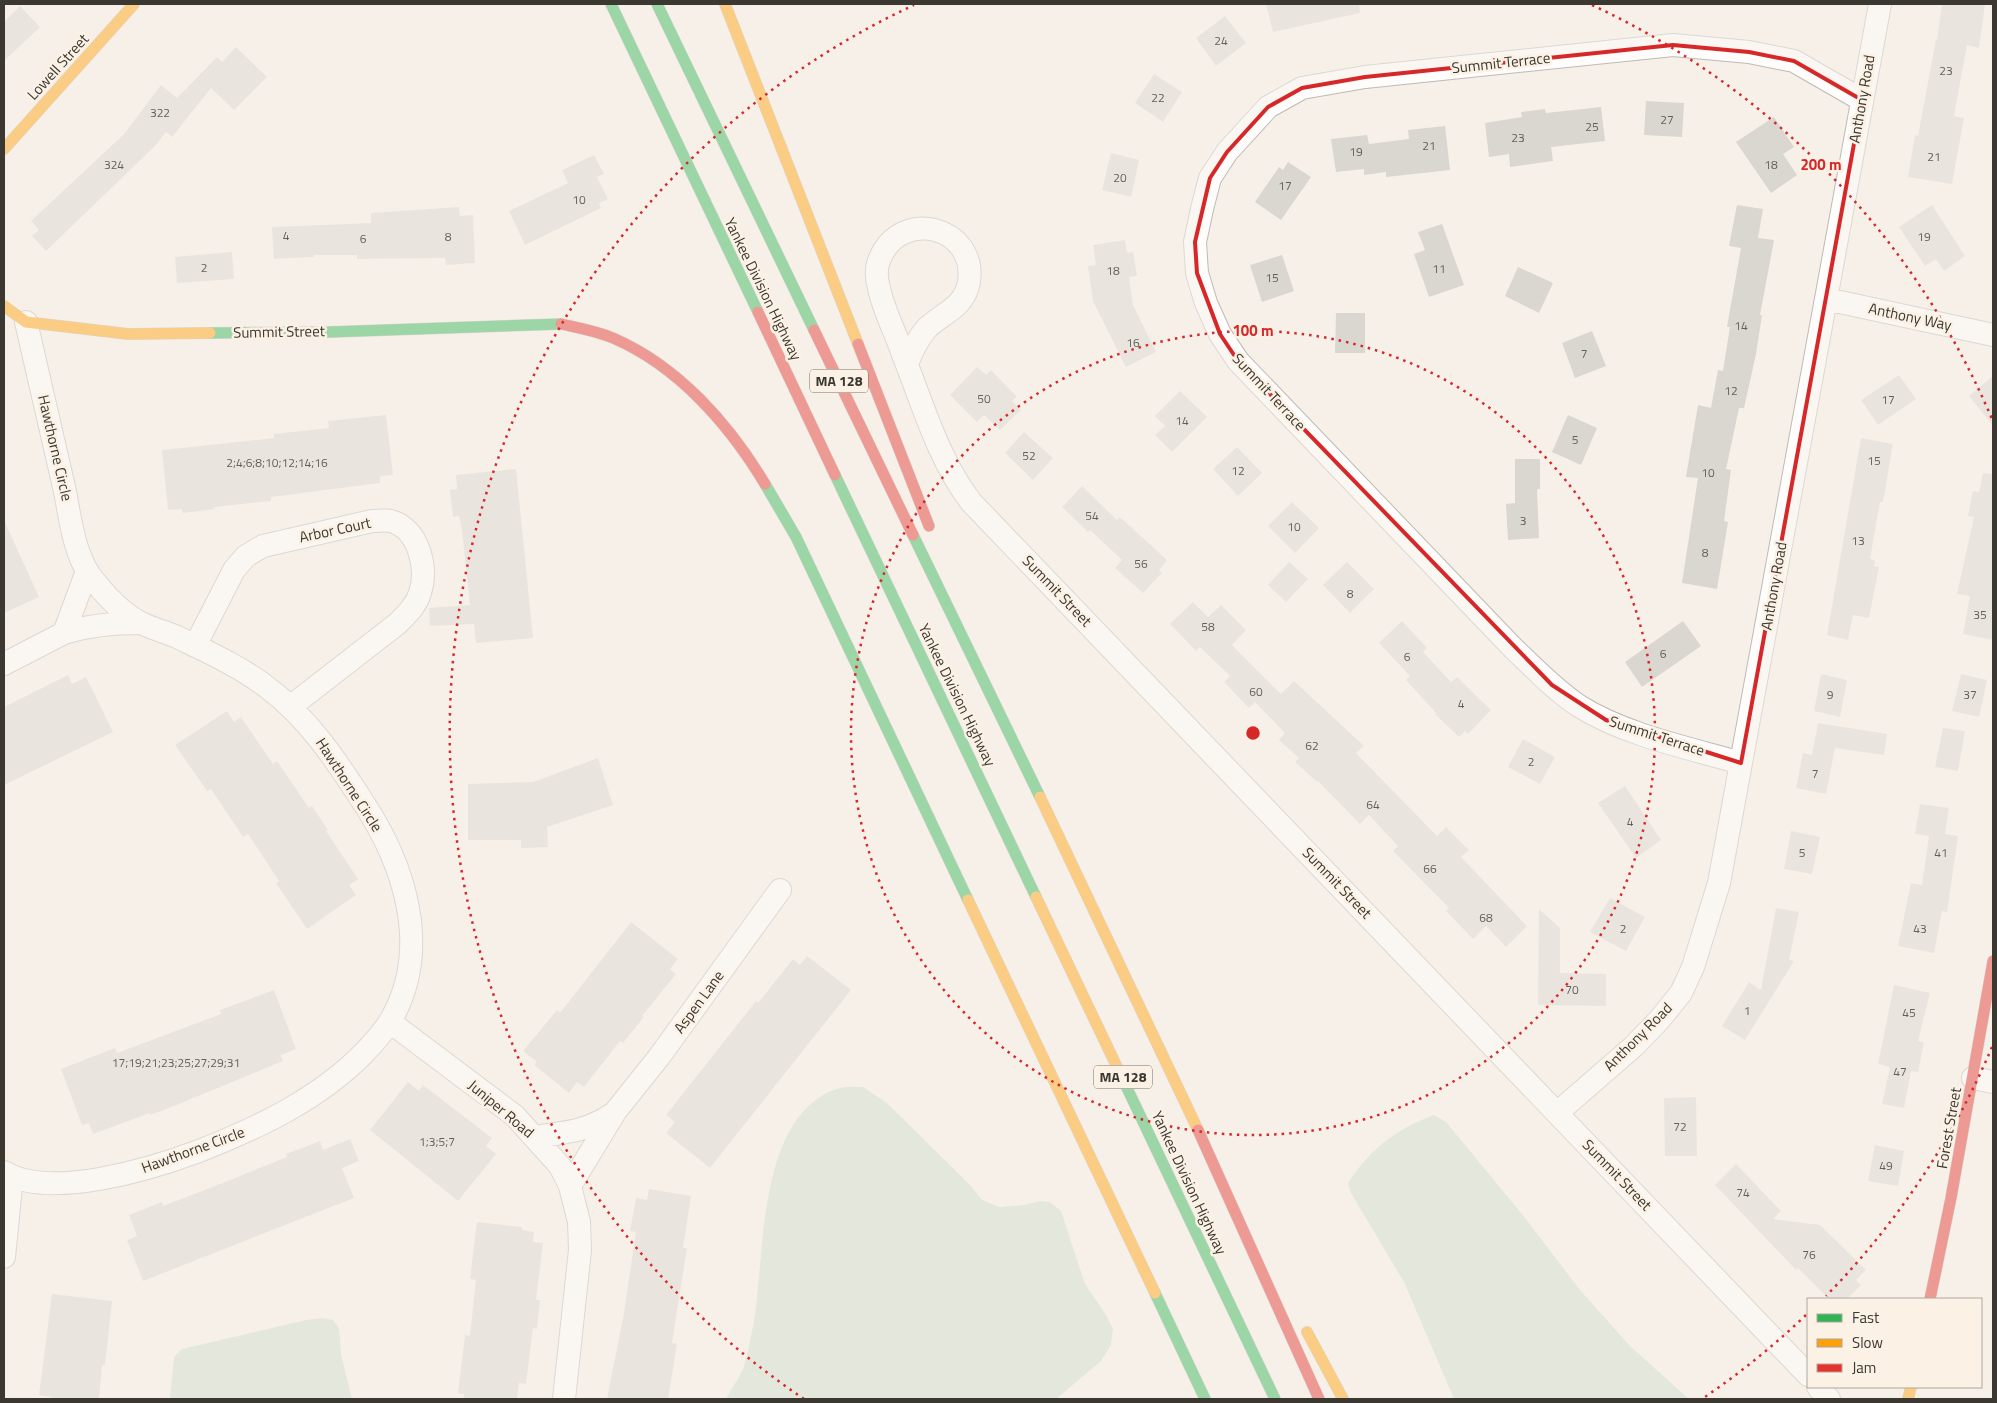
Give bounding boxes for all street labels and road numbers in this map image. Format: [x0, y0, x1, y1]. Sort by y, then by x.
street label: Lowell Street [21, 28, 94, 105]
street label: Summit Terrace [1450, 46, 1551, 79]
street label: Anthony Road [1842, 53, 1881, 145]
street label: Yankee Division Highway [719, 214, 808, 364]
street label: Anthony Way [1866, 296, 1954, 337]
street label: Summit Street [233, 319, 326, 344]
street label: Summit Terrace [1227, 348, 1312, 436]
road number: MA 128 [810, 370, 868, 392]
street label: Hawthorne Circle [32, 392, 79, 503]
street label: Arbor Court [297, 511, 374, 548]
street label: Anthony Road [1754, 540, 1793, 632]
street label: Summit Street [1017, 550, 1098, 632]
street label: Yankee Division Highway [913, 620, 1002, 770]
street label: Summit Terrace [1607, 709, 1708, 762]
street label: Hawthorne Circle [310, 733, 389, 836]
street label: Summit Street [1297, 842, 1378, 924]
street label: Aspen Lane [668, 965, 729, 1038]
street label: Anthony Road [1598, 997, 1677, 1076]
road number: MA 128 [1094, 1066, 1152, 1088]
street label: Juniper Road [463, 1074, 539, 1143]
street label: Forest Street [1930, 1085, 1967, 1170]
street label: Yankee Division Highway [1146, 1107, 1233, 1258]
street label: Hawthorne Circle [138, 1120, 248, 1179]
street label: Summit Street [1577, 1134, 1658, 1216]

